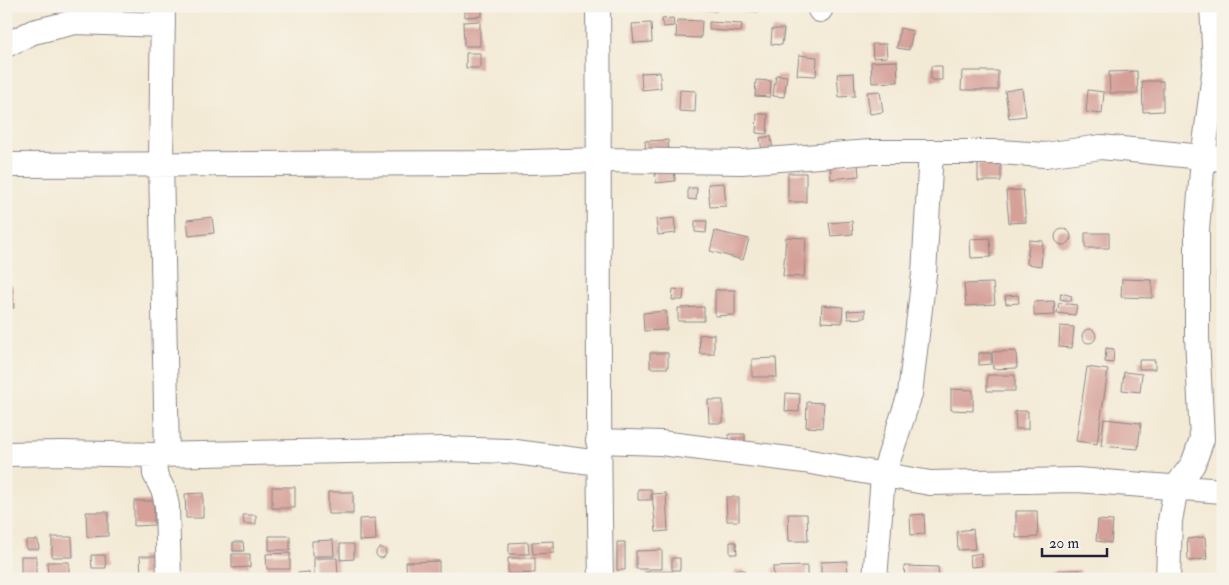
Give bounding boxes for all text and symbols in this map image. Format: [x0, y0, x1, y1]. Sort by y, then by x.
scale bar [1042, 525, 1106, 557]
text: 20 m [1049, 534, 1079, 553]

